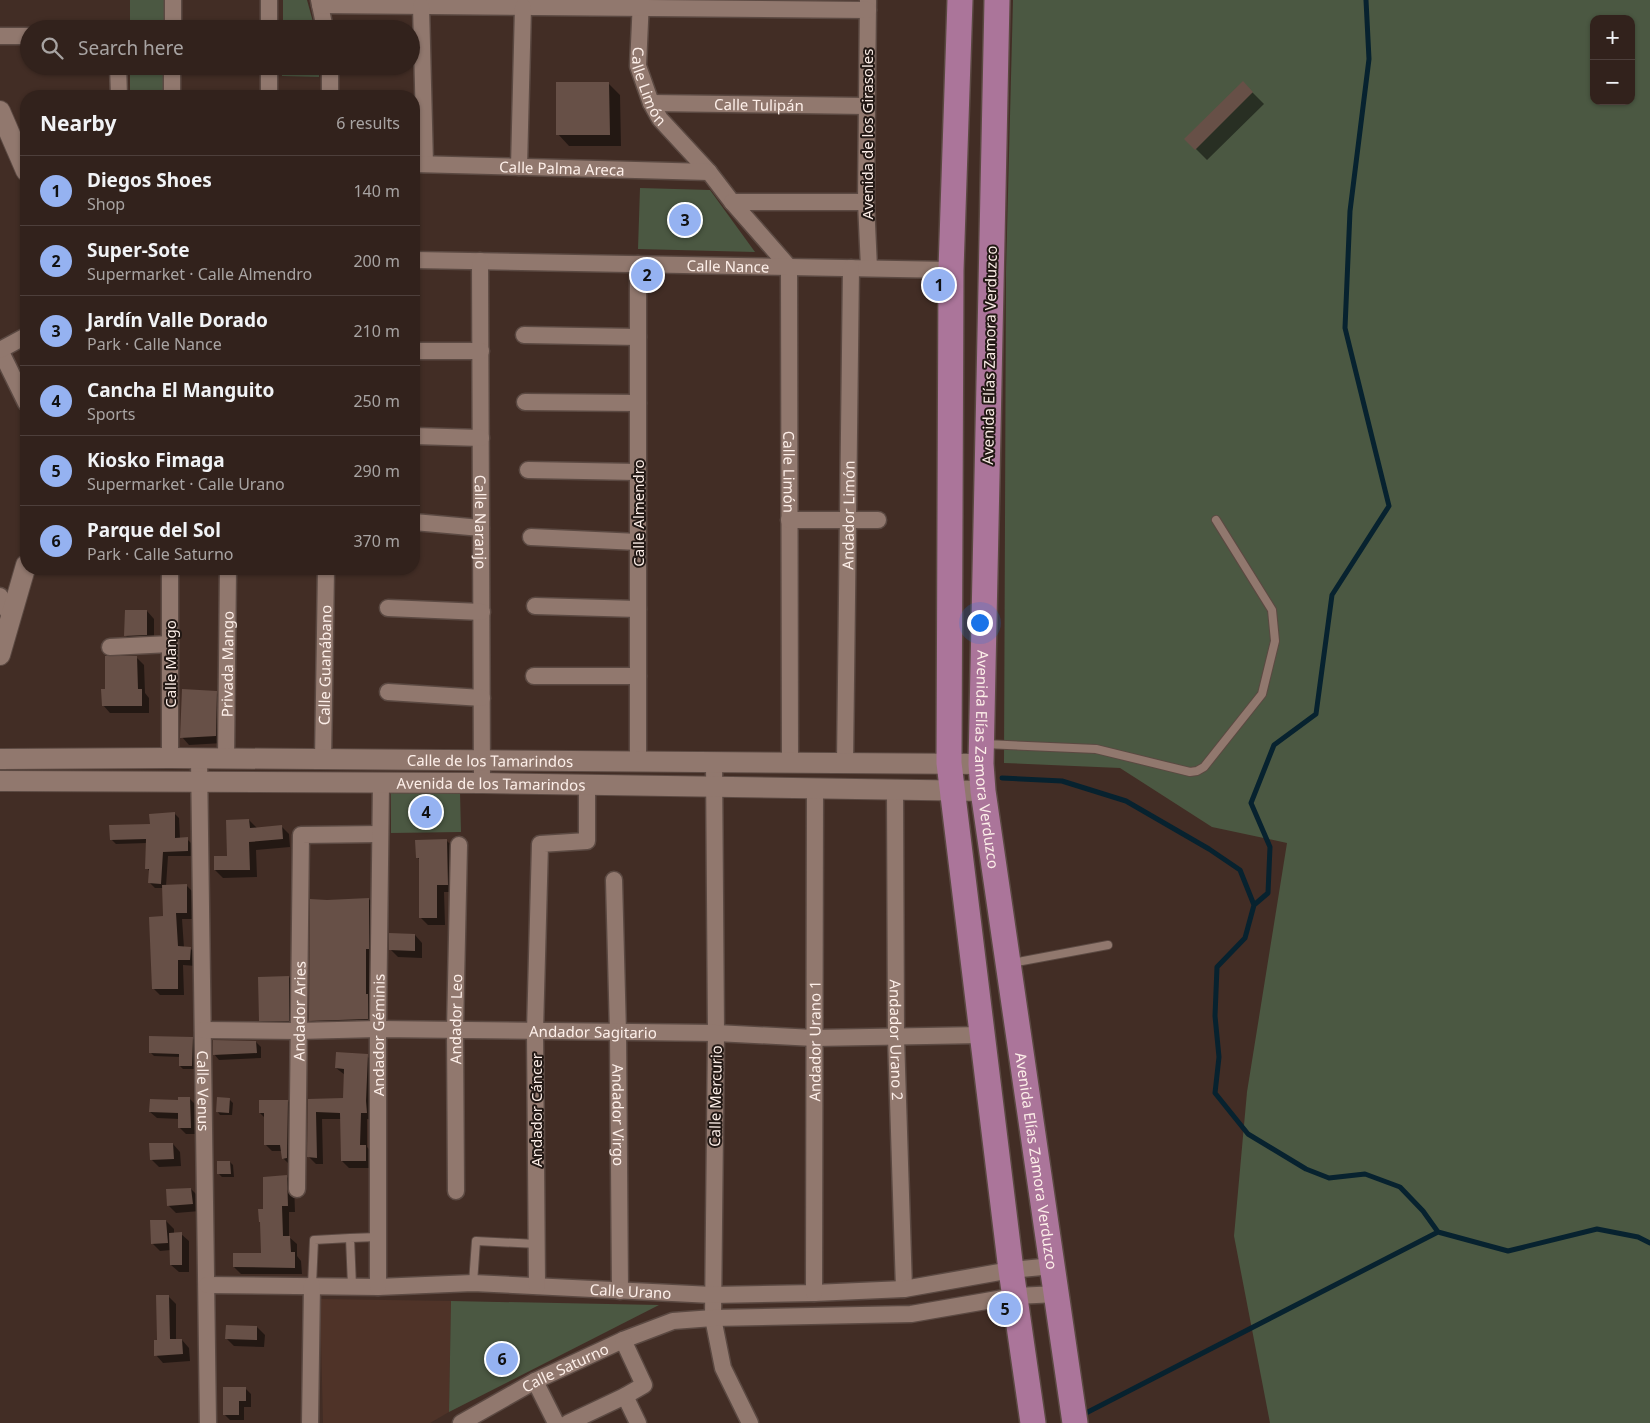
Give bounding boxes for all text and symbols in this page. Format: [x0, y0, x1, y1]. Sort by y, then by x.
map controls [1590, 15, 1635, 105]
button: + [1590, 15, 1635, 60]
search box [20, 20, 420, 75]
icon: search [38, 34, 66, 62]
text: Search here [78, 35, 184, 61]
street label: Calle Limón [628, 46, 671, 130]
street label: Avenida de los Girasoles [857, 49, 877, 219]
button: − [1590, 60, 1635, 105]
street label: Calle Tulipán [714, 94, 804, 115]
text: Nearby [40, 109, 116, 137]
text: 6 results [336, 112, 400, 134]
street label: Calle Palma Areca [499, 156, 625, 180]
text: Diegos Shoes [87, 167, 212, 193]
text: 1 [51, 180, 61, 202]
text: 140 m [353, 180, 400, 202]
text: Shop [87, 193, 125, 215]
pin: 3 [669, 201, 701, 239]
text: Super-Sote [87, 237, 190, 263]
street label: Avenida Elías Zamora Verduzco [977, 245, 1001, 465]
text: 2 [51, 250, 61, 272]
text: 200 m [353, 250, 400, 272]
street label: Calle Nance [686, 255, 770, 277]
pin: 2 [631, 256, 663, 294]
text: Supermarket · Calle Almendro [87, 263, 312, 285]
pin: 1 [923, 266, 955, 304]
text: Jardín Valle Dorado [87, 307, 268, 333]
text: 3 [51, 320, 61, 342]
text: 210 m [353, 320, 400, 342]
text: Park · Calle Nance [87, 333, 222, 355]
text: Cancha El Manguito [87, 377, 274, 403]
text: 4 [51, 390, 61, 412]
text: 250 m [353, 390, 400, 412]
text: Sports [87, 403, 135, 425]
street label: Calle Limón [779, 431, 799, 513]
text: Kiosko Fimaga [87, 447, 225, 473]
street label: Calle Almendro [628, 459, 648, 567]
text: 5 [51, 460, 61, 482]
text: 290 m [353, 460, 400, 482]
street label: Andador Limón [837, 460, 859, 570]
text: Supermarket · Calle Urano [87, 473, 285, 495]
street label: Calle Naranjo [471, 475, 491, 569]
text: Parque del Sol [87, 517, 221, 543]
text: 6 [51, 530, 61, 552]
text: 370 m [353, 530, 400, 552]
text: Park · Calle Saturno [87, 543, 234, 565]
street label: Calle Guanábano [314, 605, 335, 725]
your location [967, 610, 993, 636]
street label: Privada Mango [216, 611, 238, 717]
street label: Calle Mango [160, 620, 180, 708]
street label: Avenida Elías Zamora Verduzco [971, 650, 1004, 870]
street label: Calle de los Tamarindos [407, 750, 573, 771]
street label: Avenida de los Tamarindos [396, 773, 586, 795]
pin: 4 [410, 793, 442, 831]
street label: Andador Aries [288, 961, 310, 1061]
street label: Andador Géminis [368, 974, 389, 1096]
street label: Andador Leo [445, 974, 466, 1064]
street label: Andador Urano 2 [886, 979, 908, 1101]
street label: Andador Urano 1 [804, 980, 825, 1102]
street label: Andador Sagitario [529, 1021, 657, 1042]
street label: Calle Mercurio [704, 1045, 726, 1147]
street label: Calle Venus [193, 1050, 214, 1132]
street label: Avenida Elías Zamora Verduzco [1011, 1051, 1063, 1271]
street label: Andador Cáncer [526, 1053, 546, 1167]
street label: Andador Virgo [608, 1064, 629, 1166]
street label: Calle Urano [589, 1279, 672, 1303]
pin: 5 [989, 1290, 1021, 1328]
street label: Calle Saturno [518, 1338, 612, 1397]
pin: 6 [486, 1340, 518, 1378]

